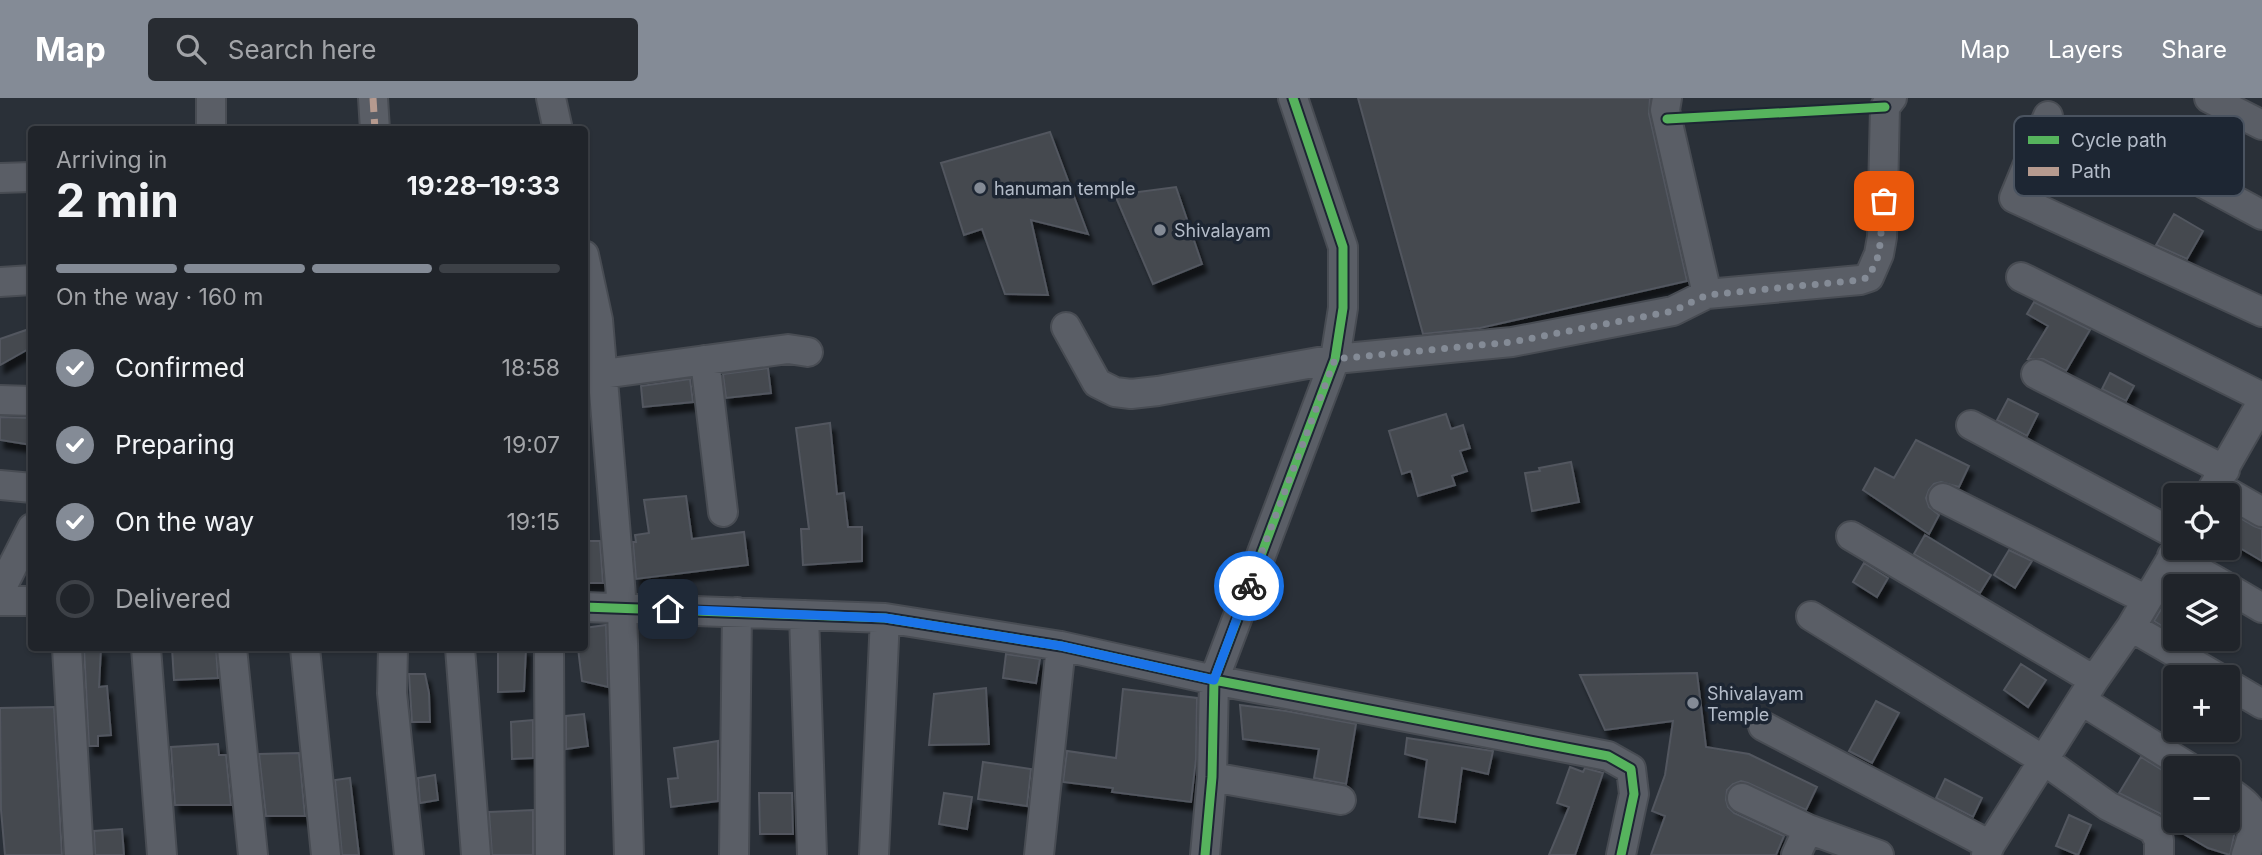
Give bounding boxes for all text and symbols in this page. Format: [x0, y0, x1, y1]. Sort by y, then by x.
search box [148, 18, 638, 81]
text: Map [35, 29, 106, 69]
icon: search [172, 30, 210, 68]
text: Search here [228, 34, 376, 65]
text: Map [1960, 35, 2010, 64]
text: Layers [2048, 35, 2123, 64]
text: Share [2161, 35, 2227, 64]
legend [2014, 116, 2244, 196]
text: Cycle path [2071, 129, 2167, 152]
text: Arriving in [56, 146, 167, 174]
text: Path [2071, 160, 2111, 183]
text: 19:28–19:33 [407, 170, 560, 201]
pin [1854, 171, 1914, 231]
text: 2 min [56, 172, 179, 228]
place label: hanuman temple [994, 178, 1135, 199]
marker: hanuman temple [972, 180, 988, 196]
icon: bag [1865, 182, 1903, 220]
place label: Shivalayam [1174, 220, 1271, 241]
marker: Shivalayam [1152, 222, 1168, 238]
text: On the way · 160 m [56, 283, 263, 311]
icon: check [56, 349, 94, 387]
text: Confirmed [115, 352, 245, 383]
text: 18:58 [502, 354, 560, 382]
icon: check [56, 426, 94, 464]
text: Preparing [115, 429, 235, 460]
text: 19:07 [503, 431, 560, 459]
map controls [2163, 483, 2240, 833]
button: locate [2163, 483, 2240, 560]
icon: check [56, 503, 94, 541]
text: On the way [115, 506, 254, 537]
text: 19:15 [506, 508, 560, 536]
courier [1214, 551, 1284, 621]
icon: bike [1230, 567, 1268, 605]
button: layers [2163, 574, 2240, 651]
pin [638, 579, 698, 639]
text: Delivered [115, 583, 231, 614]
icon: home [649, 590, 687, 628]
button: + [2163, 665, 2240, 742]
place label: Shivalayam Temple [1707, 683, 1804, 725]
marker: Shivalayam Temple [1685, 695, 1701, 711]
button: − [2163, 756, 2240, 833]

